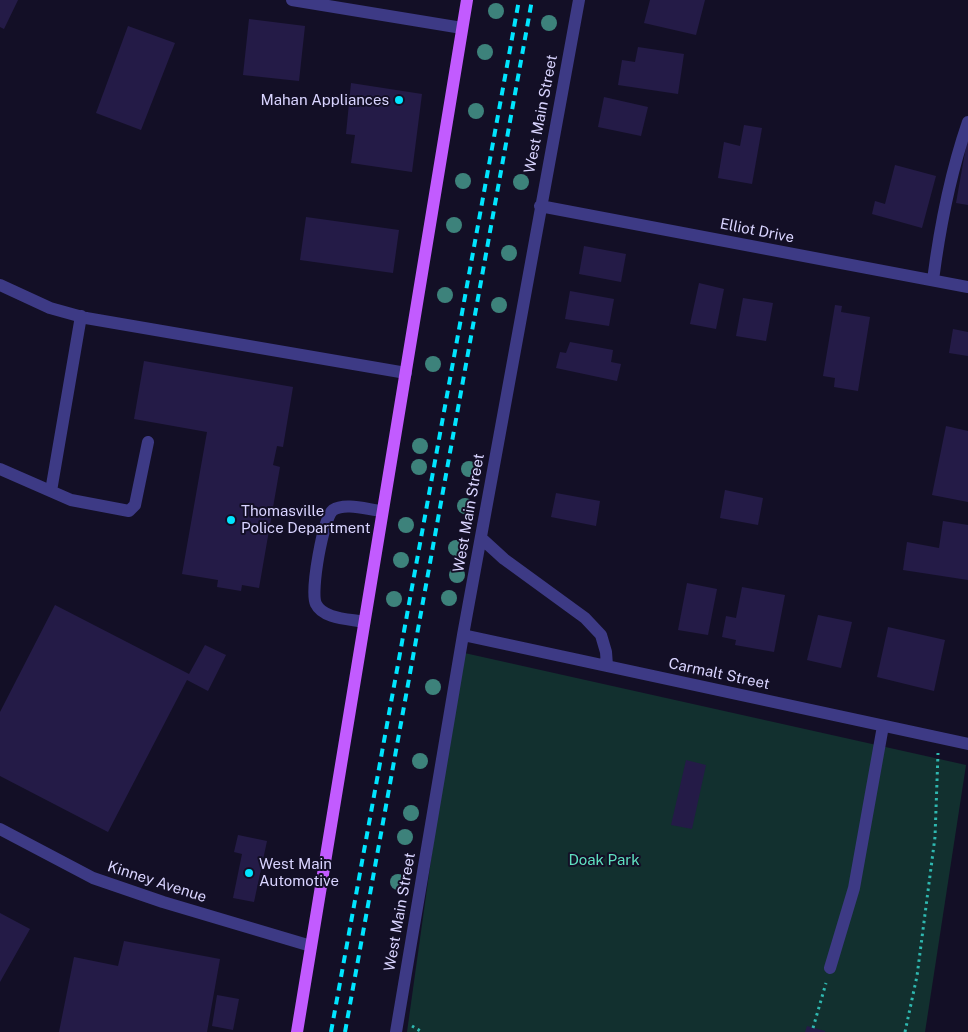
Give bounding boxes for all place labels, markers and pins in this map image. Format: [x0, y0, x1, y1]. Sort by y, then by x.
place label: Mahan Appliances [260, 91, 389, 109]
marker: Mahan Appliances [393, 94, 405, 106]
place label: Thomasville Police Department [241, 502, 370, 537]
marker: Thomasville Police Department [225, 514, 237, 526]
place label: West Main Automotive [259, 855, 339, 890]
marker: West Main Automotive [243, 867, 255, 879]

